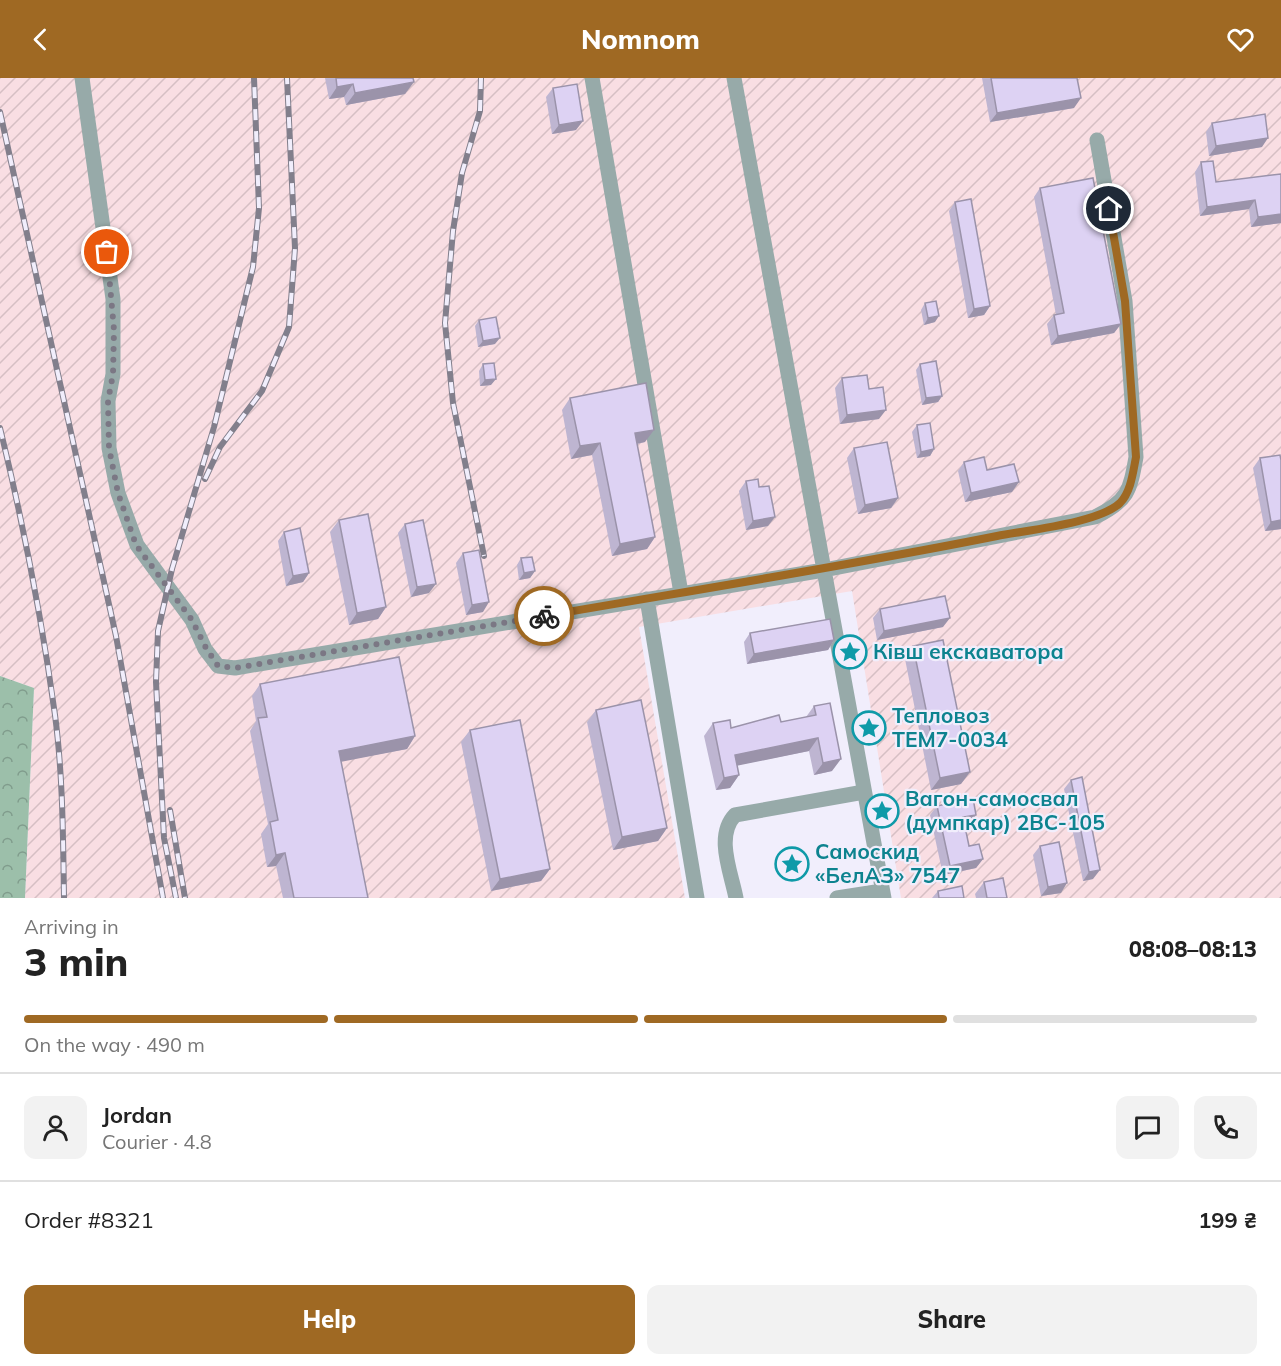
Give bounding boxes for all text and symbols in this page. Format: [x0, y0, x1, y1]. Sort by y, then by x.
text: Nomnom [581, 22, 700, 56]
icon: back [24, 23, 57, 56]
icon: heart [1224, 23, 1257, 56]
pin [1083, 183, 1134, 234]
icon: home [1092, 192, 1125, 225]
pin [81, 226, 132, 277]
icon: bag [90, 235, 123, 268]
courier [514, 586, 574, 646]
icon: bike [528, 600, 561, 633]
place icon: Ківш екскаватора [832, 634, 868, 670]
place label: Ківш екскаватора [873, 638, 1064, 664]
place label: Тепловоз ТЕМ7-0034 [892, 702, 1008, 752]
place icon: Тепловоз ТЕМ7-0034 [851, 710, 887, 746]
place label: Вагон-самосвал (думпкар) 2ВС-105 [905, 785, 1105, 835]
place icon: Вагон-самосвал (думпкар) 2ВС-105 [864, 793, 900, 829]
place label: Самоскид «БелАЗ» 7547 [815, 838, 960, 888]
place icon: Самоскид «БелАЗ» 7547 [774, 846, 810, 882]
text: Arriving in [24, 914, 119, 939]
text: 08:08–08:13 [1129, 935, 1257, 963]
text: 3 min [24, 937, 129, 986]
text: On the way · 490 m [24, 1032, 205, 1057]
button: person [24, 1096, 87, 1159]
button: chat [1116, 1096, 1179, 1159]
button: phone [1194, 1096, 1257, 1159]
text: Jordan [102, 1101, 172, 1129]
text: Courier · 4.8 [102, 1129, 212, 1154]
text: Order #8321 [24, 1206, 154, 1234]
text: 199 ₴ [1198, 1206, 1257, 1234]
button: Help [24, 1285, 635, 1354]
button: Share [647, 1285, 1257, 1354]

